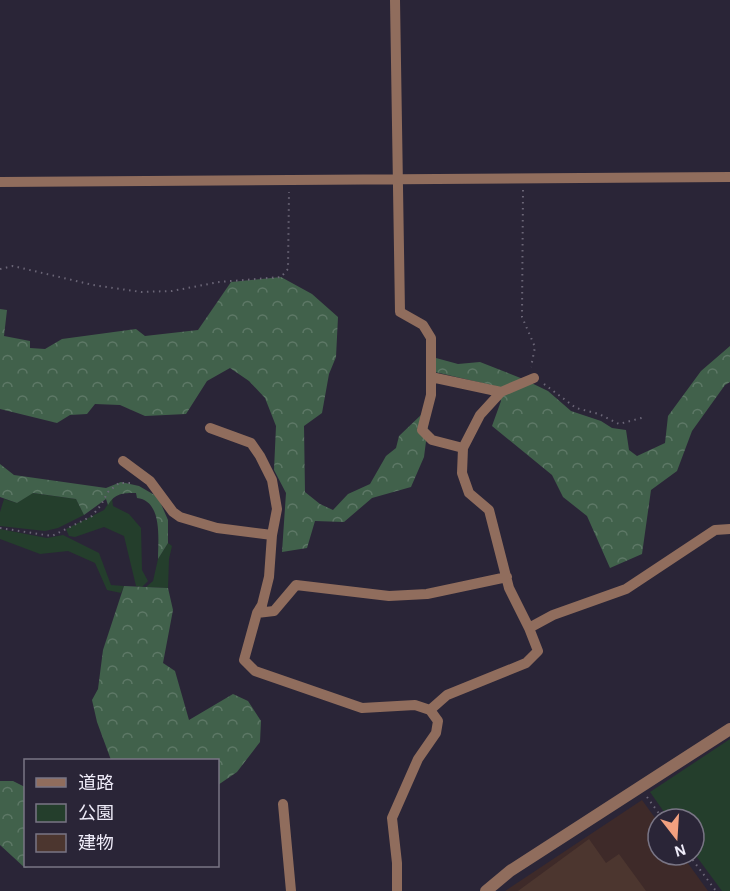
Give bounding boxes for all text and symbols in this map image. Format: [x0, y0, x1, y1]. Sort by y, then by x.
legend [24, 759, 219, 867]
text: 道路 [78, 773, 114, 793]
text: 公園 [78, 804, 114, 823]
north arrow [646, 807, 706, 867]
text: 建物 [78, 833, 114, 853]
text: N [672, 841, 688, 860]

